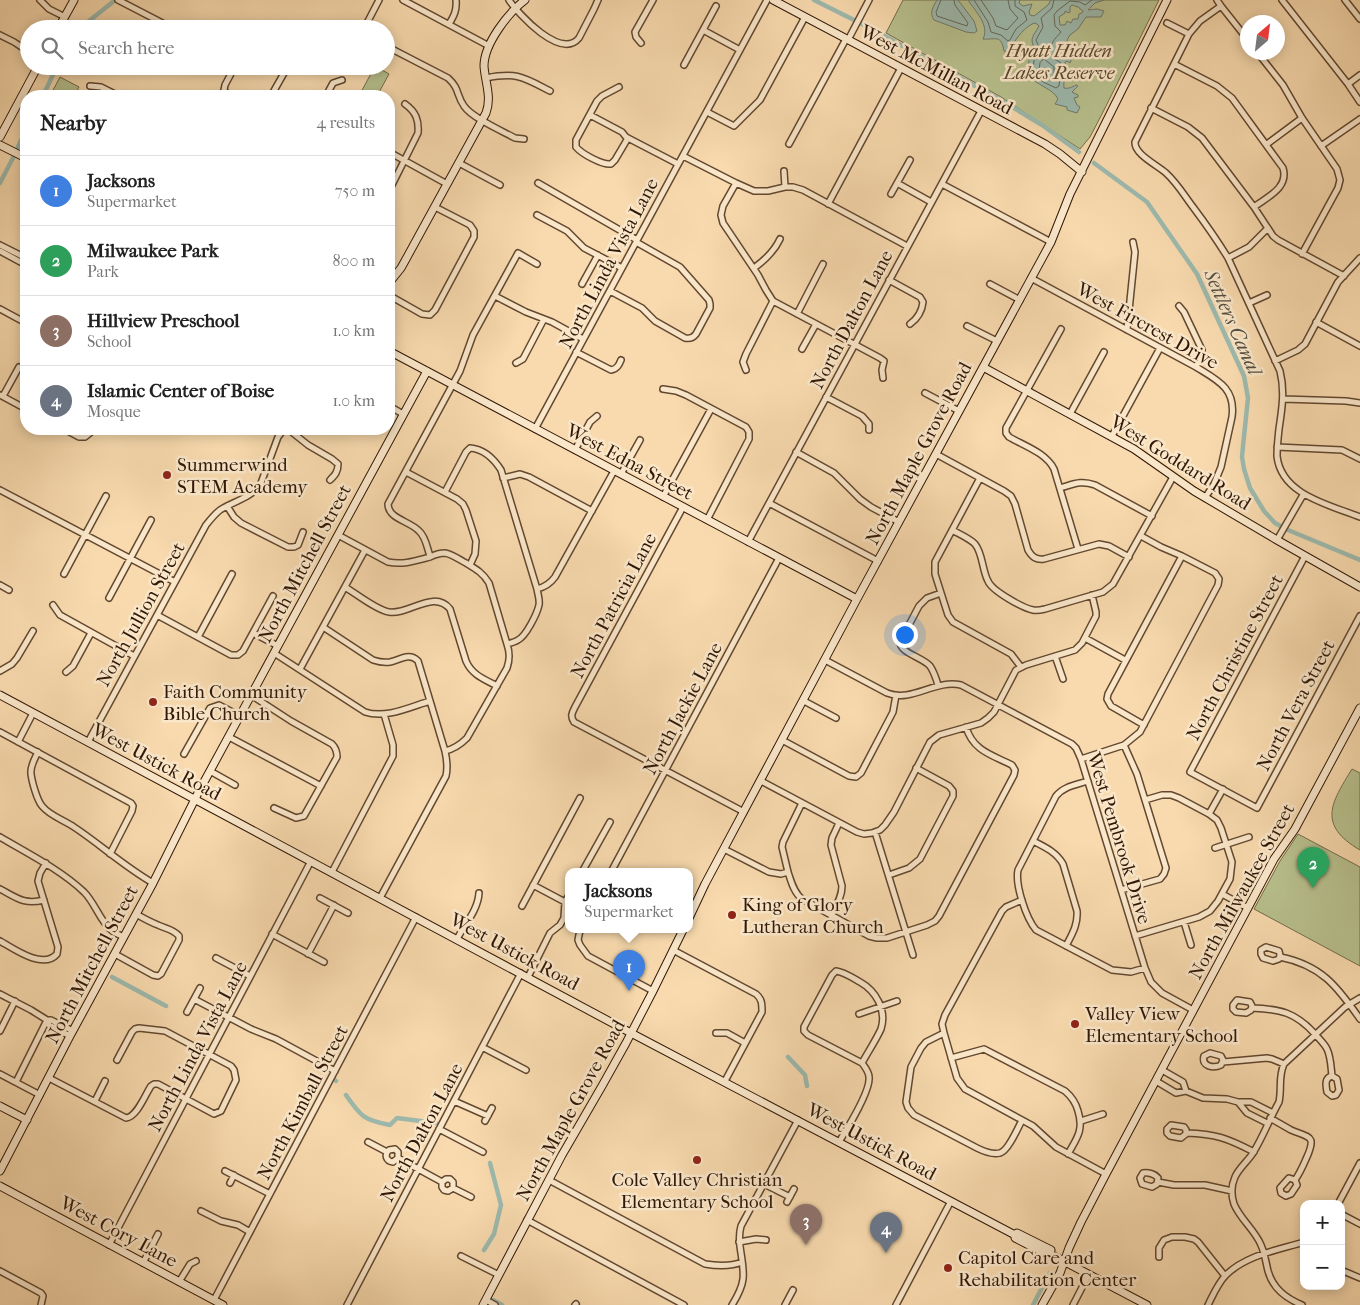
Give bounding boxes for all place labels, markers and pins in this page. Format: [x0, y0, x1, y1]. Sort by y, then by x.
place label: Summerwind STEM Academy [177, 454, 308, 498]
marker: Summerwind STEM Academy [161, 469, 173, 481]
place label: Faith Community Bible Church [163, 681, 308, 725]
marker: Faith Community Bible Church [147, 696, 159, 708]
pin: 2 [1297, 847, 1329, 888]
place label: King of Glory Lutheran Church [742, 894, 884, 938]
marker: King of Glory Lutheran Church [726, 909, 738, 921]
pin: 1 [613, 950, 645, 991]
place label: Valley View Elementary School [1084, 1003, 1238, 1047]
marker: Valley View Elementary School [1069, 1018, 1081, 1030]
marker: Cole Valley Christian Elementary School [691, 1154, 703, 1166]
place label: Cole Valley Christian Elementary School [612, 1169, 782, 1213]
pin: 3 [790, 1204, 822, 1245]
pin: 4 [870, 1212, 902, 1253]
place label: Capitol Care and Rehabilitation Center [958, 1247, 1137, 1291]
marker: Capitol Care and Rehabilitation Center [942, 1262, 954, 1274]

